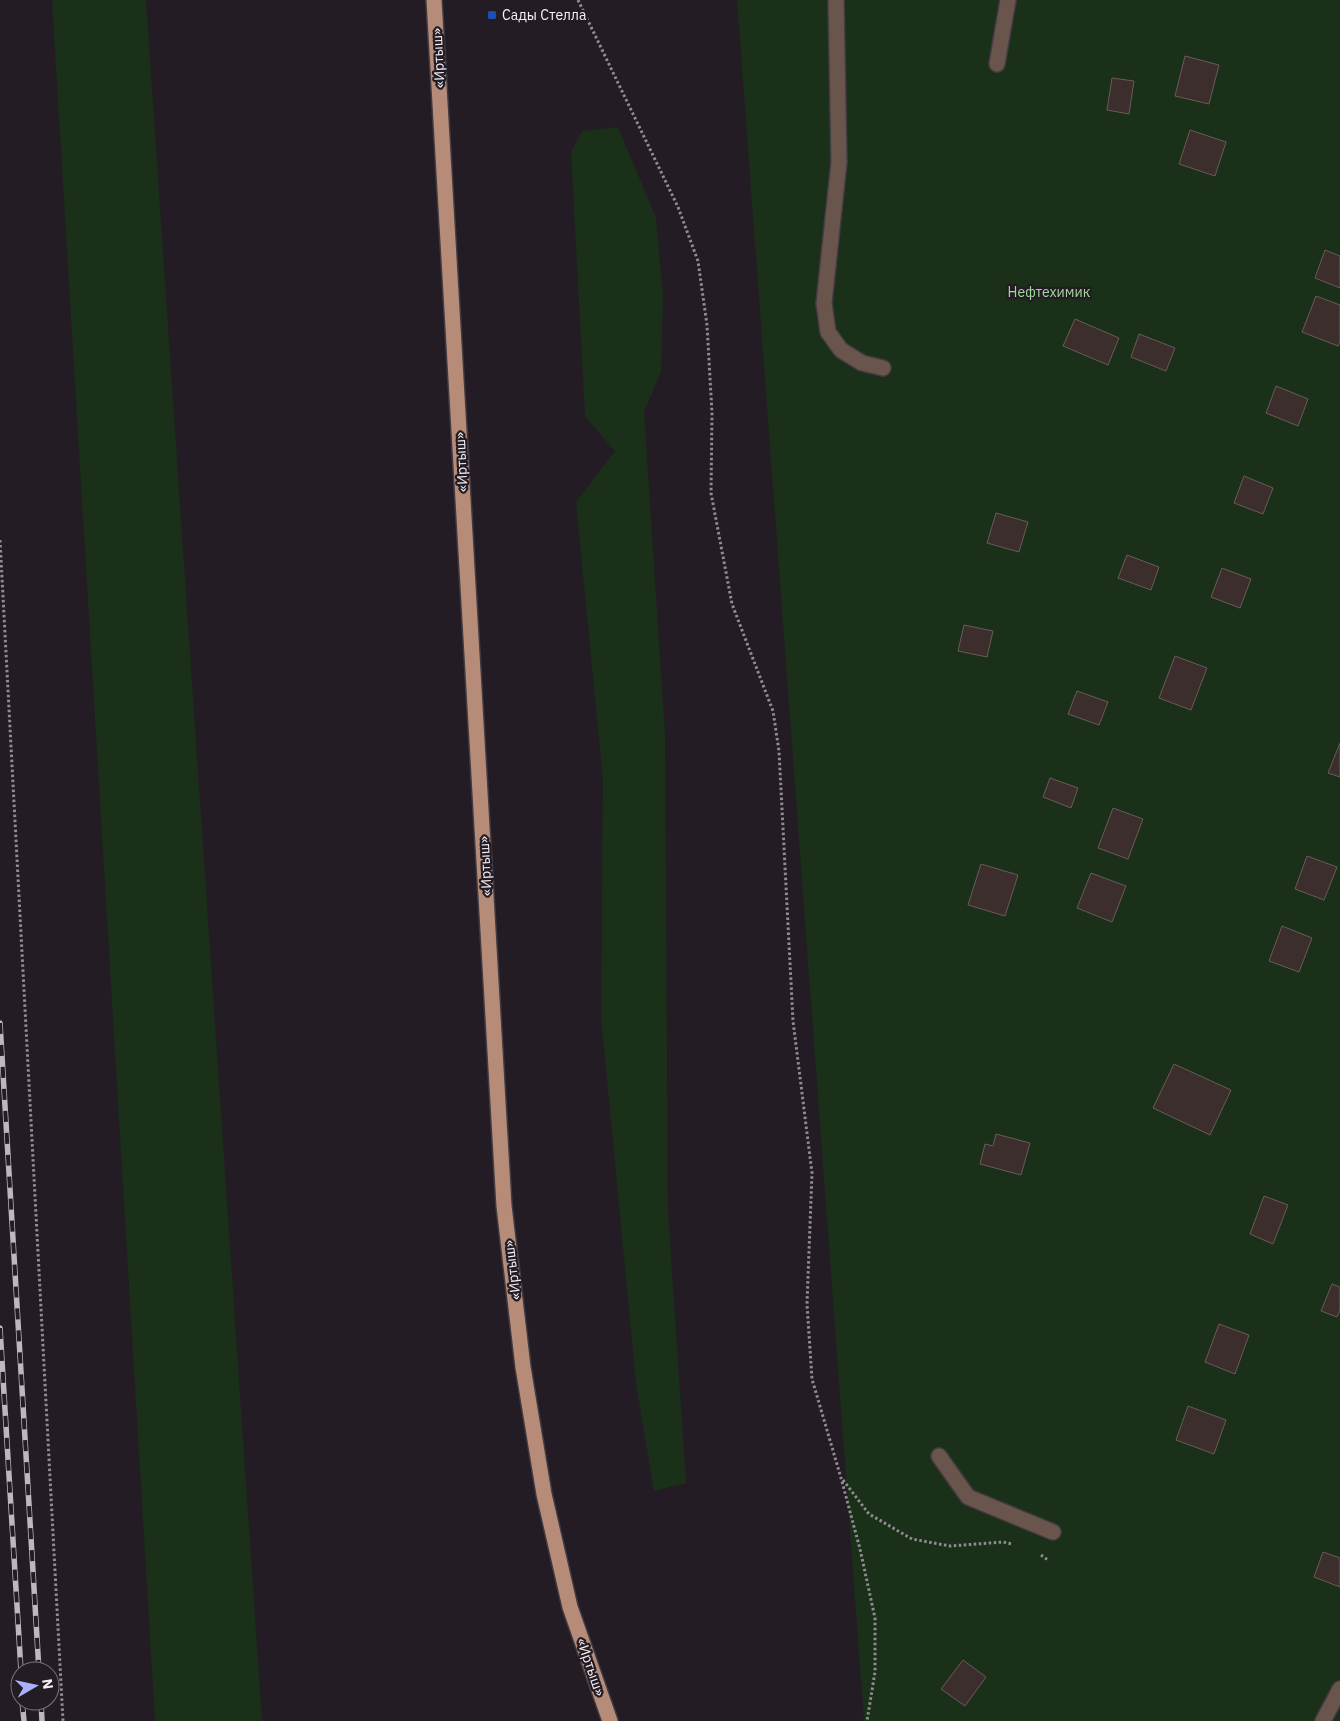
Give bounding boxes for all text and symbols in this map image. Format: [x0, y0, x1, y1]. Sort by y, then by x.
place label: Сады Стелла [502, 6, 587, 24]
marker: Сады Стелла [486, 9, 498, 21]
street label: «Иртыш» [427, 27, 449, 89]
park label: Нефтехимик [1008, 283, 1091, 301]
street label: «Иртыш» [450, 431, 472, 493]
street label: «Иртыш» [474, 835, 496, 897]
street label: «Иртыш» [499, 1239, 525, 1301]
street label: «Иртыш» [573, 1636, 609, 1698]
north arrow [10, 1661, 60, 1711]
text: N [38, 1678, 58, 1690]

